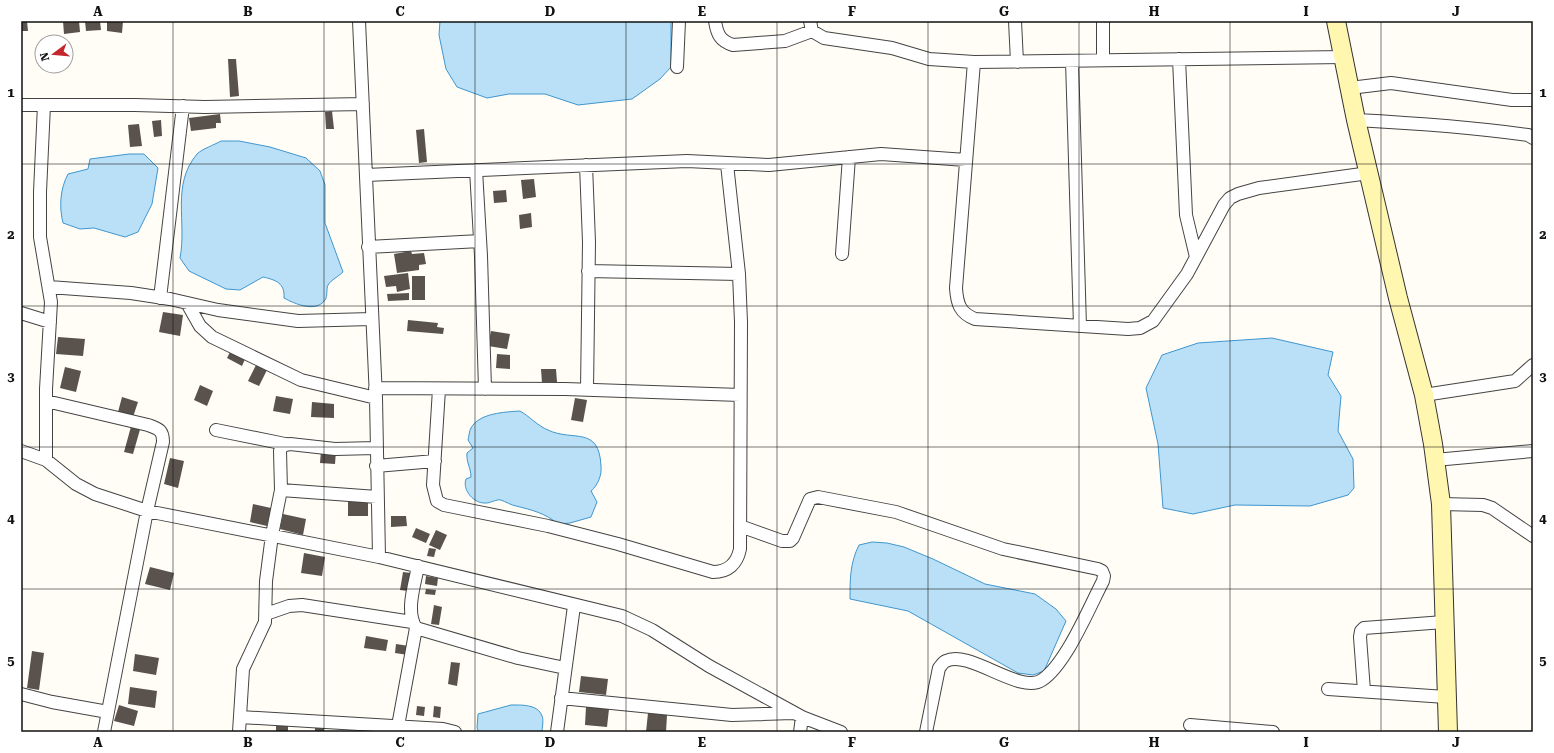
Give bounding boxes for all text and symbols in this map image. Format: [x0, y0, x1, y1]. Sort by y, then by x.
text: A [93, 4, 103, 19]
text: B [243, 4, 253, 19]
text: C [395, 4, 405, 19]
text: D [545, 4, 555, 19]
text: E [698, 4, 706, 19]
text: F [848, 4, 856, 19]
text: G [999, 4, 1009, 19]
text: H [1149, 4, 1160, 19]
text: I [1303, 4, 1309, 19]
text: J [1452, 4, 1460, 19]
north arrow [34, 34, 74, 74]
text: N [37, 50, 52, 62]
text: 1 [7, 85, 15, 100]
text: 1 [1539, 85, 1547, 100]
text: 2 [7, 227, 15, 242]
text: 2 [1539, 227, 1547, 242]
text: 3 [7, 369, 15, 384]
text: 3 [1539, 369, 1547, 384]
text: 4 [7, 511, 15, 526]
text: 4 [1539, 511, 1547, 526]
text: 5 [7, 653, 15, 668]
text: 5 [1539, 653, 1547, 668]
text: A [93, 735, 103, 750]
text: B [243, 735, 253, 750]
text: C [395, 735, 405, 750]
text: D [545, 735, 555, 750]
text: E [698, 735, 706, 750]
text: F [848, 735, 856, 750]
text: G [999, 735, 1009, 750]
text: H [1149, 735, 1160, 750]
text: I [1303, 735, 1309, 750]
text: J [1452, 735, 1460, 750]

